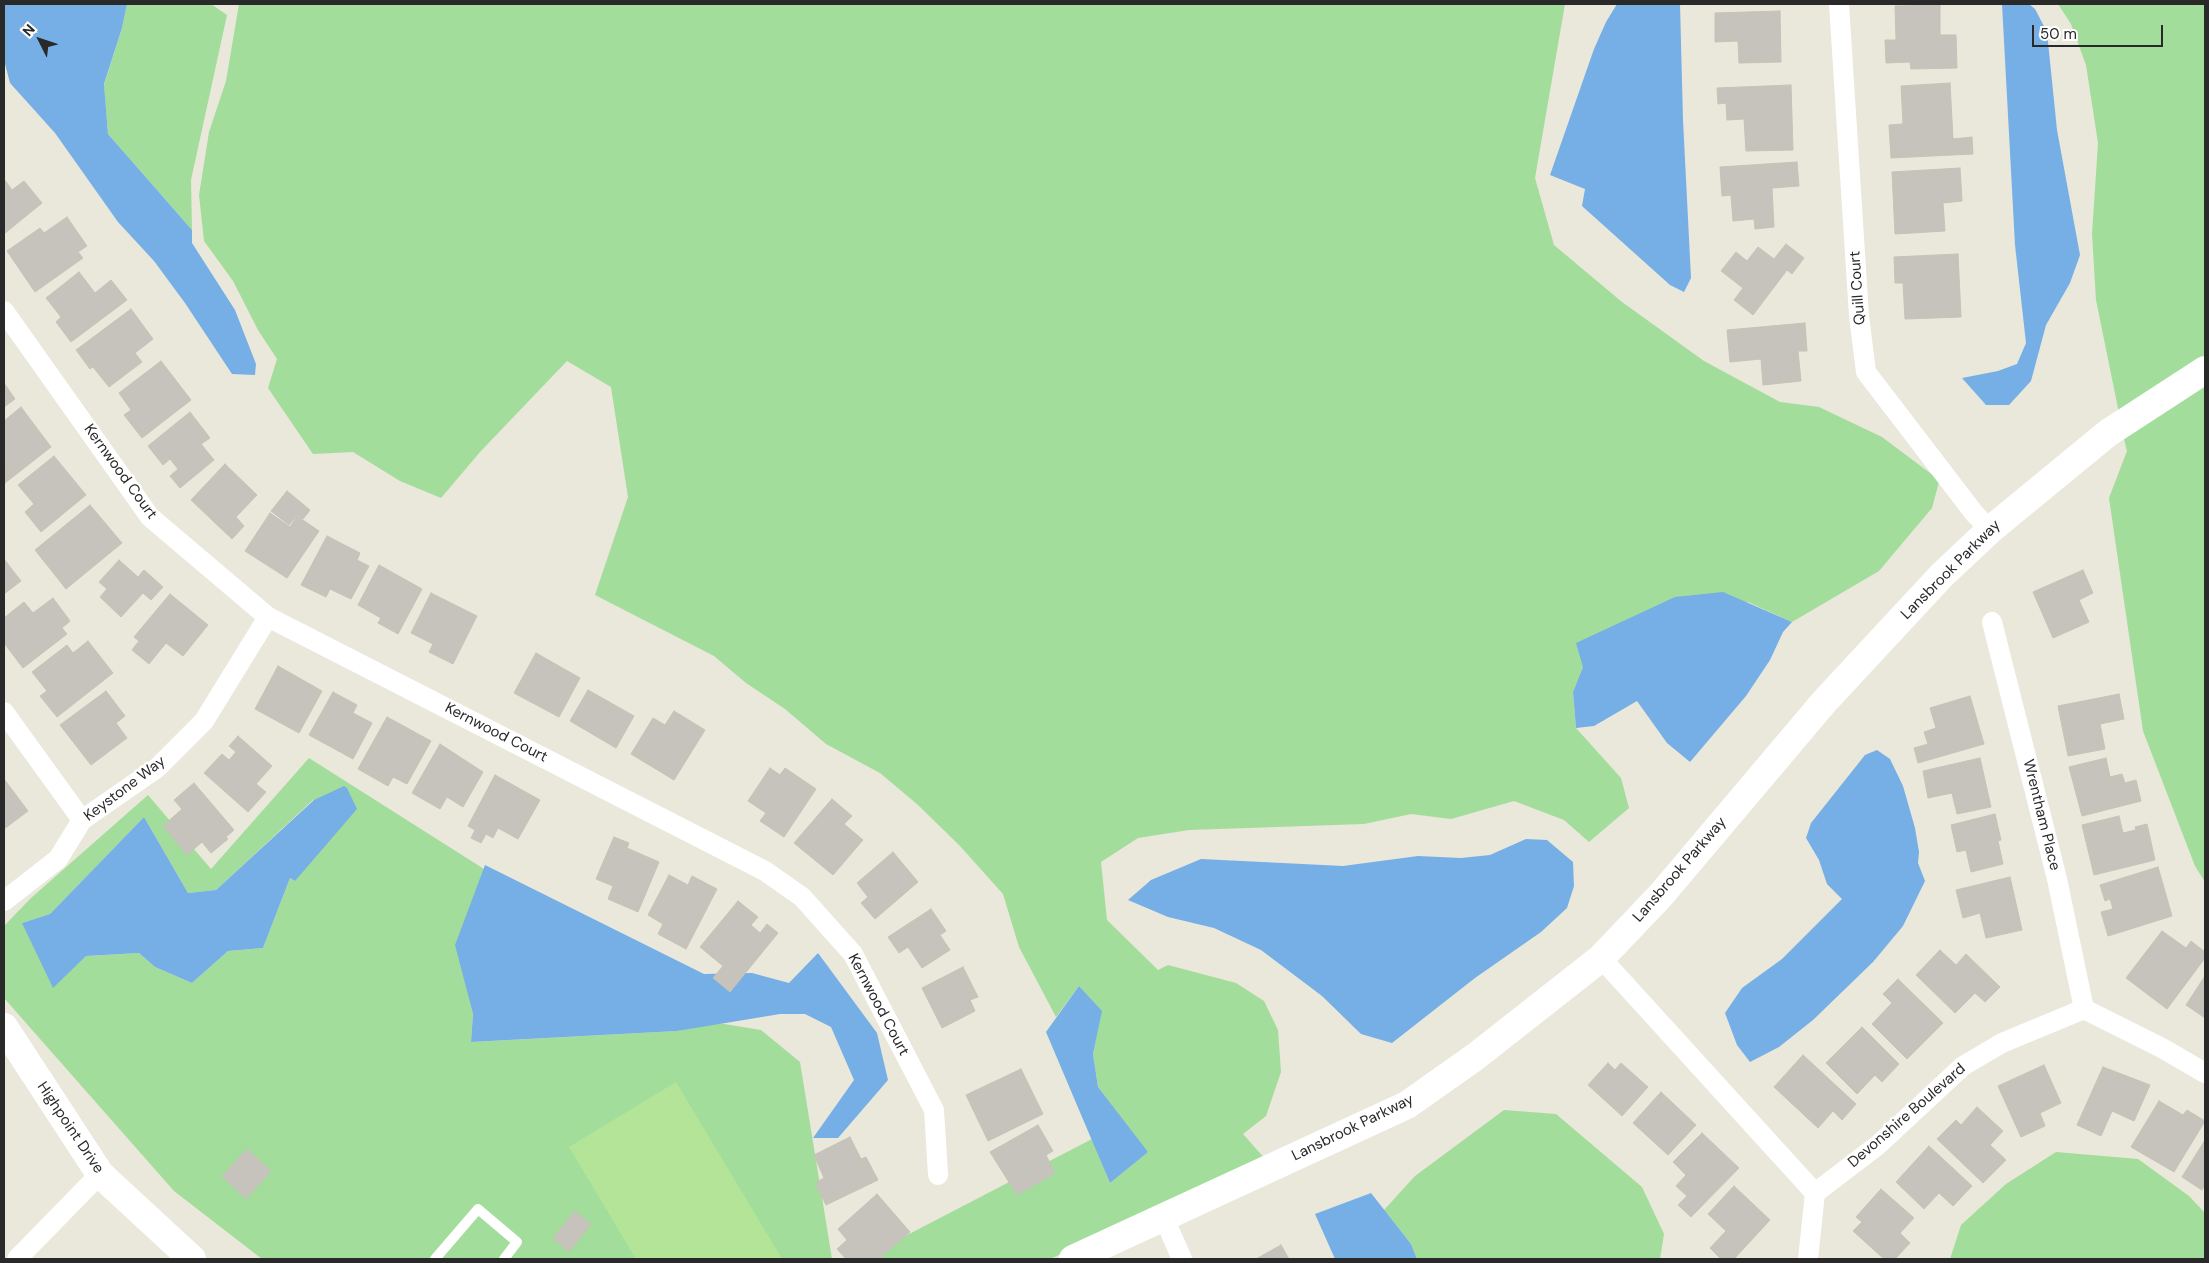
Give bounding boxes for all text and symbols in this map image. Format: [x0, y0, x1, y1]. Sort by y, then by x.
north arrow [15, 15, 65, 65]
scale bar [2034, 15, 2165, 47]
text: N [19, 20, 39, 40]
text: 50 m [2040, 24, 2077, 44]
street label: Quill Court [1846, 250, 1870, 326]
street label: Kernwood Court [80, 421, 160, 523]
street label: Lansbrook Parkway [1898, 517, 2004, 623]
street label: Kernwood Court [442, 699, 550, 767]
street label: Keystone Way [81, 753, 169, 825]
street label: Wrentham Place [2018, 758, 2064, 872]
street label: Lansbrook Parkway [1629, 814, 1731, 926]
street label: Kernwood Court [844, 951, 912, 1059]
street label: Devonshire Boulevard [1845, 1060, 1969, 1172]
street label: Highpoint Drive [33, 1079, 107, 1177]
street label: Lansbrook Parkway [1289, 1091, 1417, 1165]

